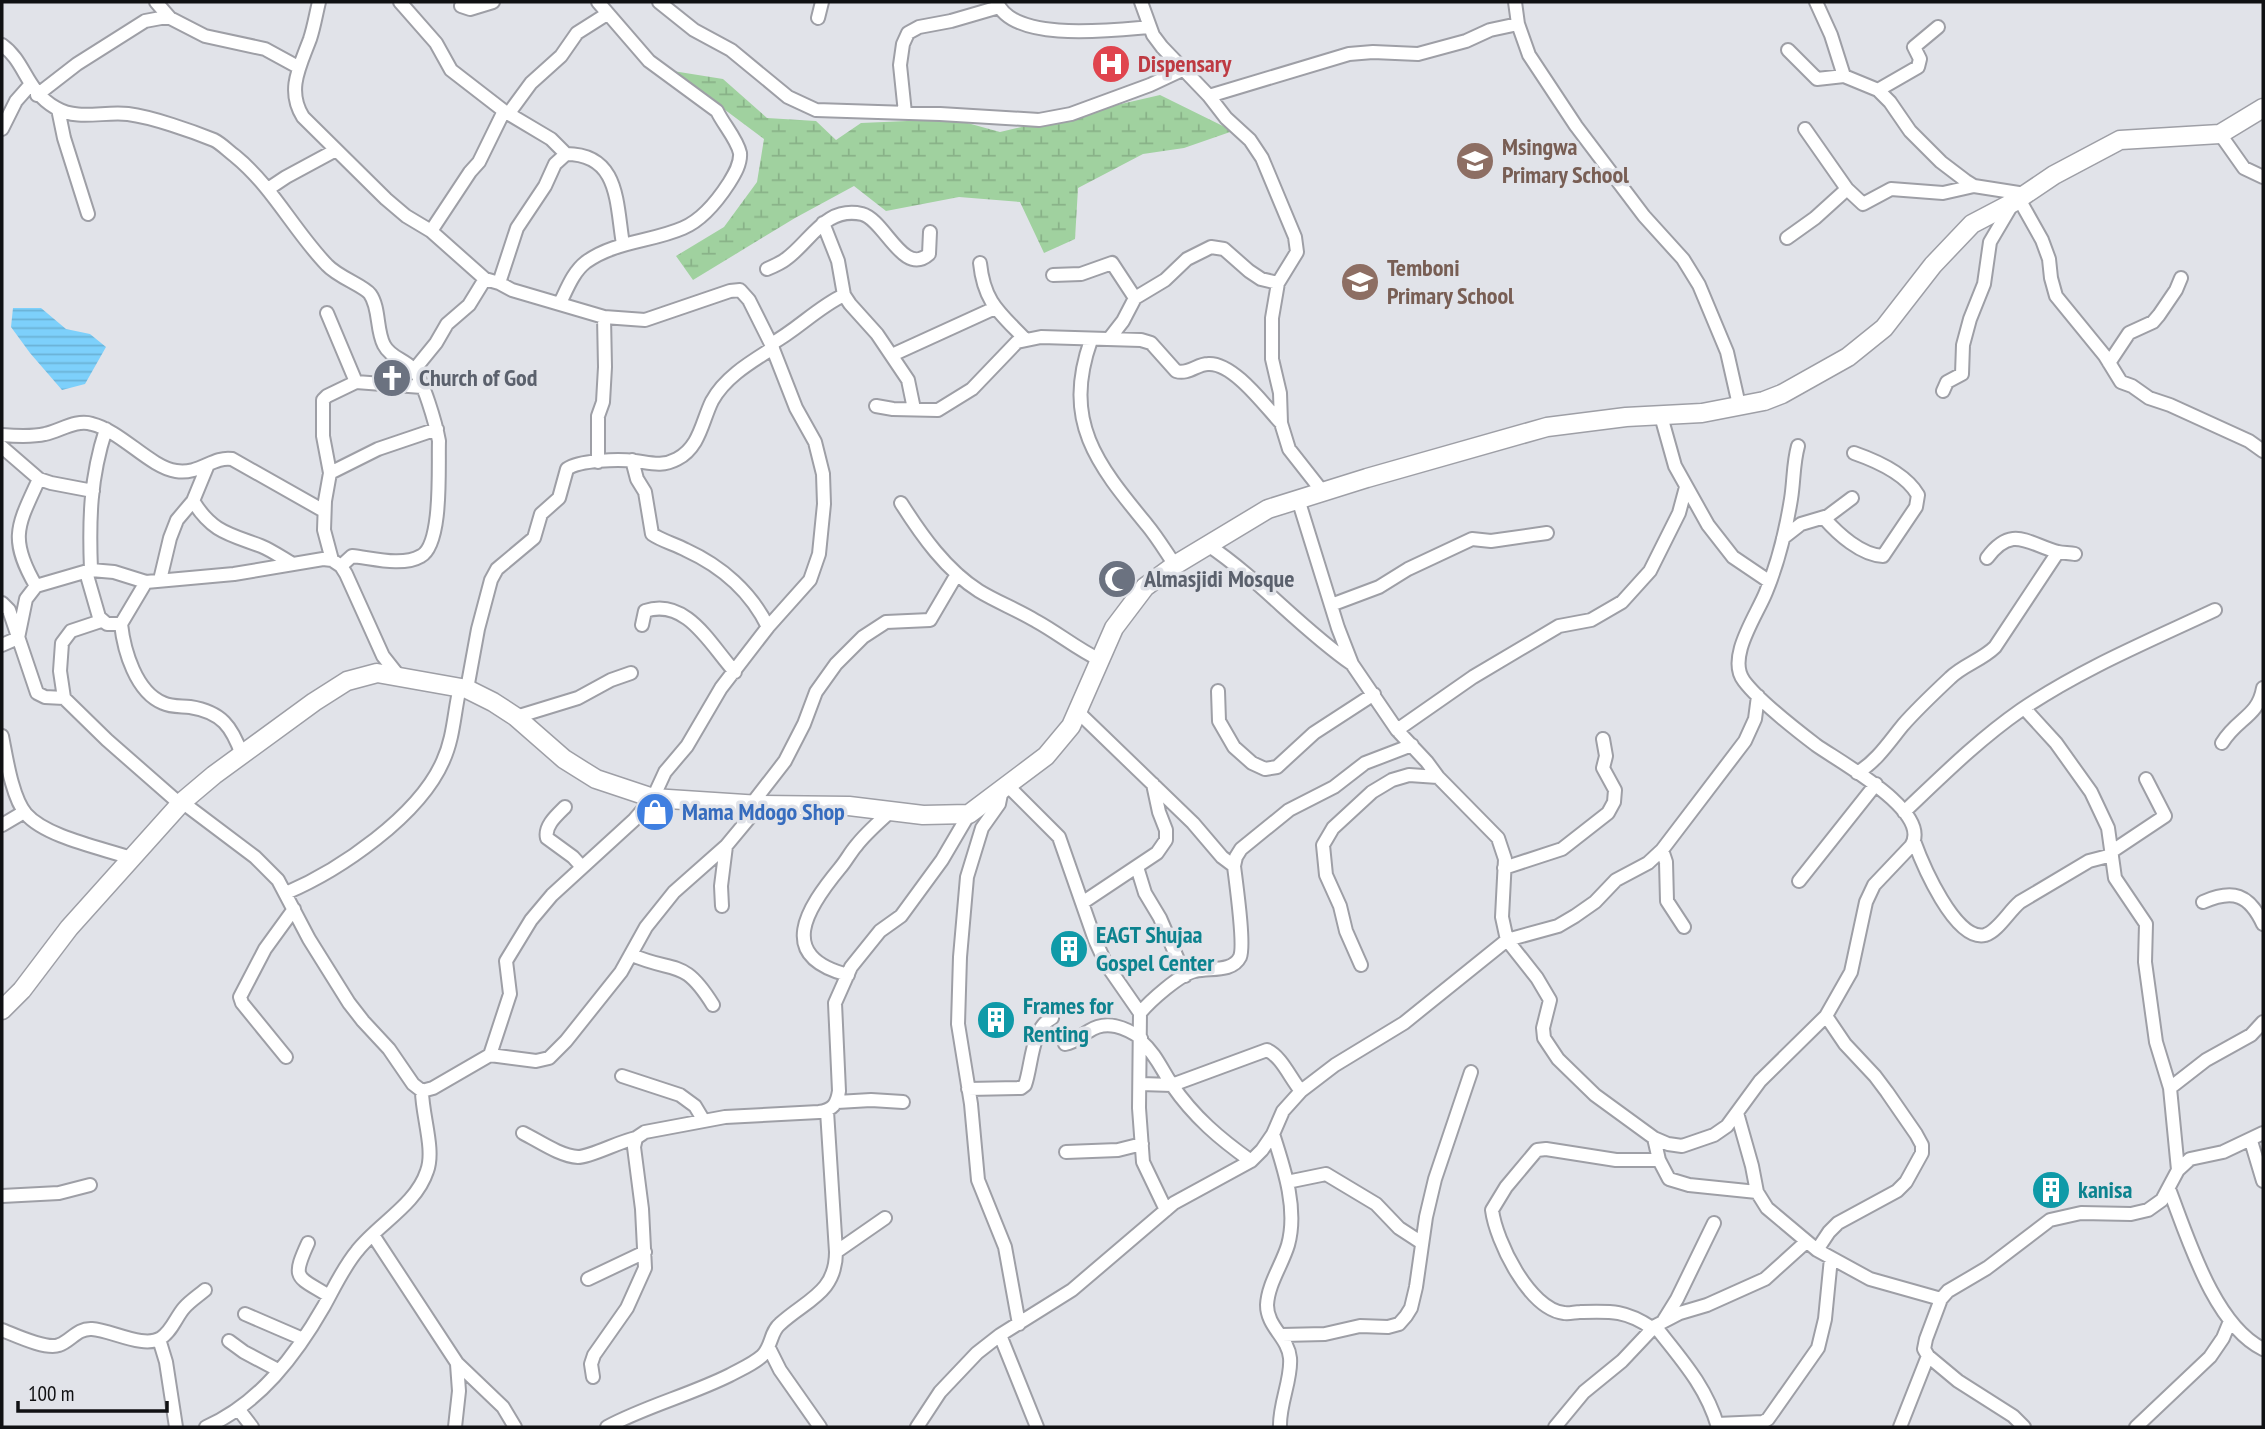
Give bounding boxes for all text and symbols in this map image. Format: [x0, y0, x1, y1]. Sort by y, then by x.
hospital icon: Dispensary [1090, 43, 1132, 85]
place label: Dispensary [1138, 48, 1232, 79]
place label: Msingwa Primary School [1502, 131, 1629, 190]
school or university icon: Msingwa Primary School [1454, 140, 1496, 182]
place label: Temboni Primary School [1387, 252, 1514, 311]
school or university icon: Temboni Primary School [1339, 261, 1381, 303]
church icon: Church of God [371, 357, 413, 399]
place label: Church of God [419, 362, 537, 393]
mosque icon: Almasjidi Mosque [1096, 558, 1138, 600]
place label: Almasjidi Mosque [1143, 563, 1295, 594]
shop icon: Mama Mdogo Shop [634, 791, 676, 833]
place label: Mama Mdogo Shop [682, 796, 845, 827]
place label: EAGT Shujaa Gospel Center [1096, 919, 1215, 978]
building icon: EAGT Shujaa Gospel Center [1048, 928, 1090, 970]
place label: Frames for Renting [1023, 990, 1115, 1049]
building icon: Frames for Renting [975, 999, 1017, 1041]
building icon: kanisa [2030, 1169, 2072, 1211]
place label: kanisa [2078, 1174, 2132, 1205]
scale bar [18, 1370, 166, 1414]
text: 100 m [28, 1380, 74, 1407]

